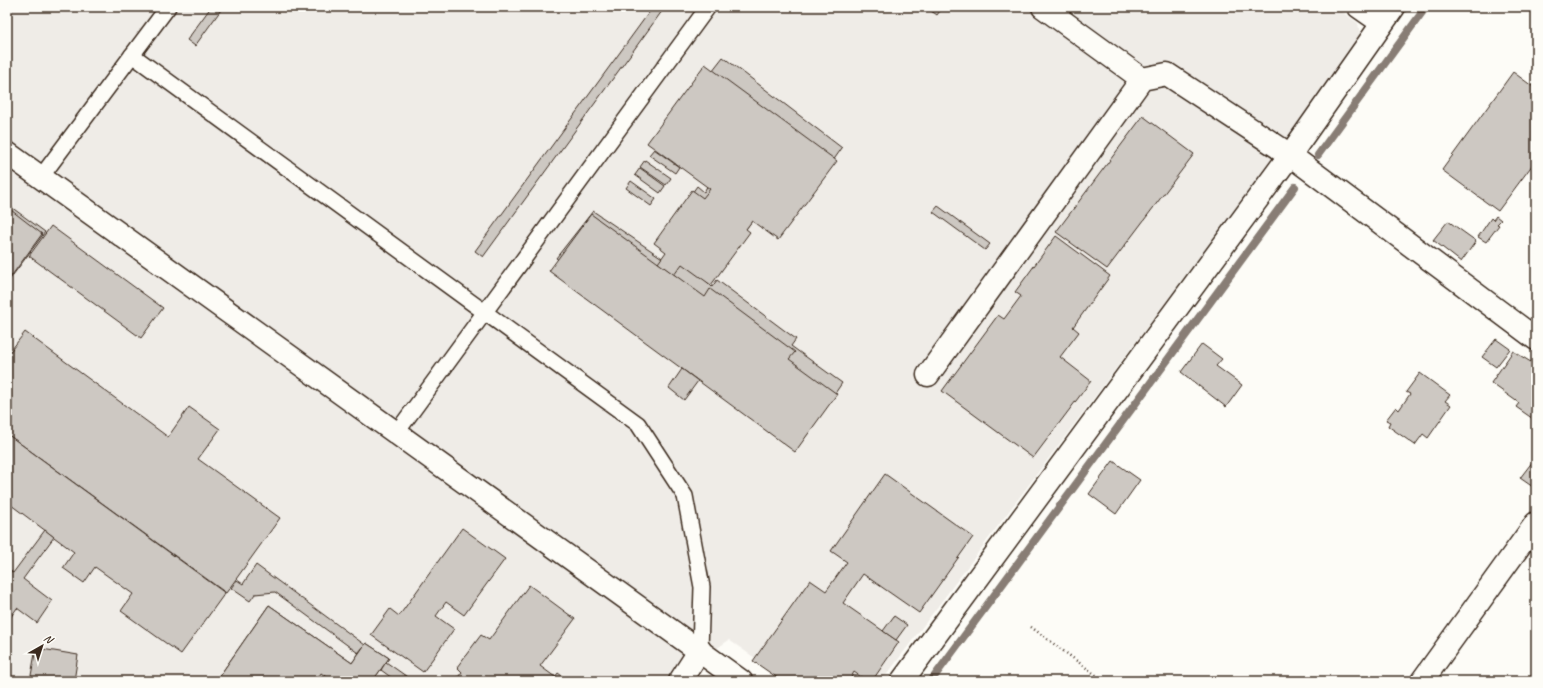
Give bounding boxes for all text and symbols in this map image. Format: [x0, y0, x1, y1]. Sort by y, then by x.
north arrow [22, 626, 62, 666]
text: N [41, 631, 57, 647]

